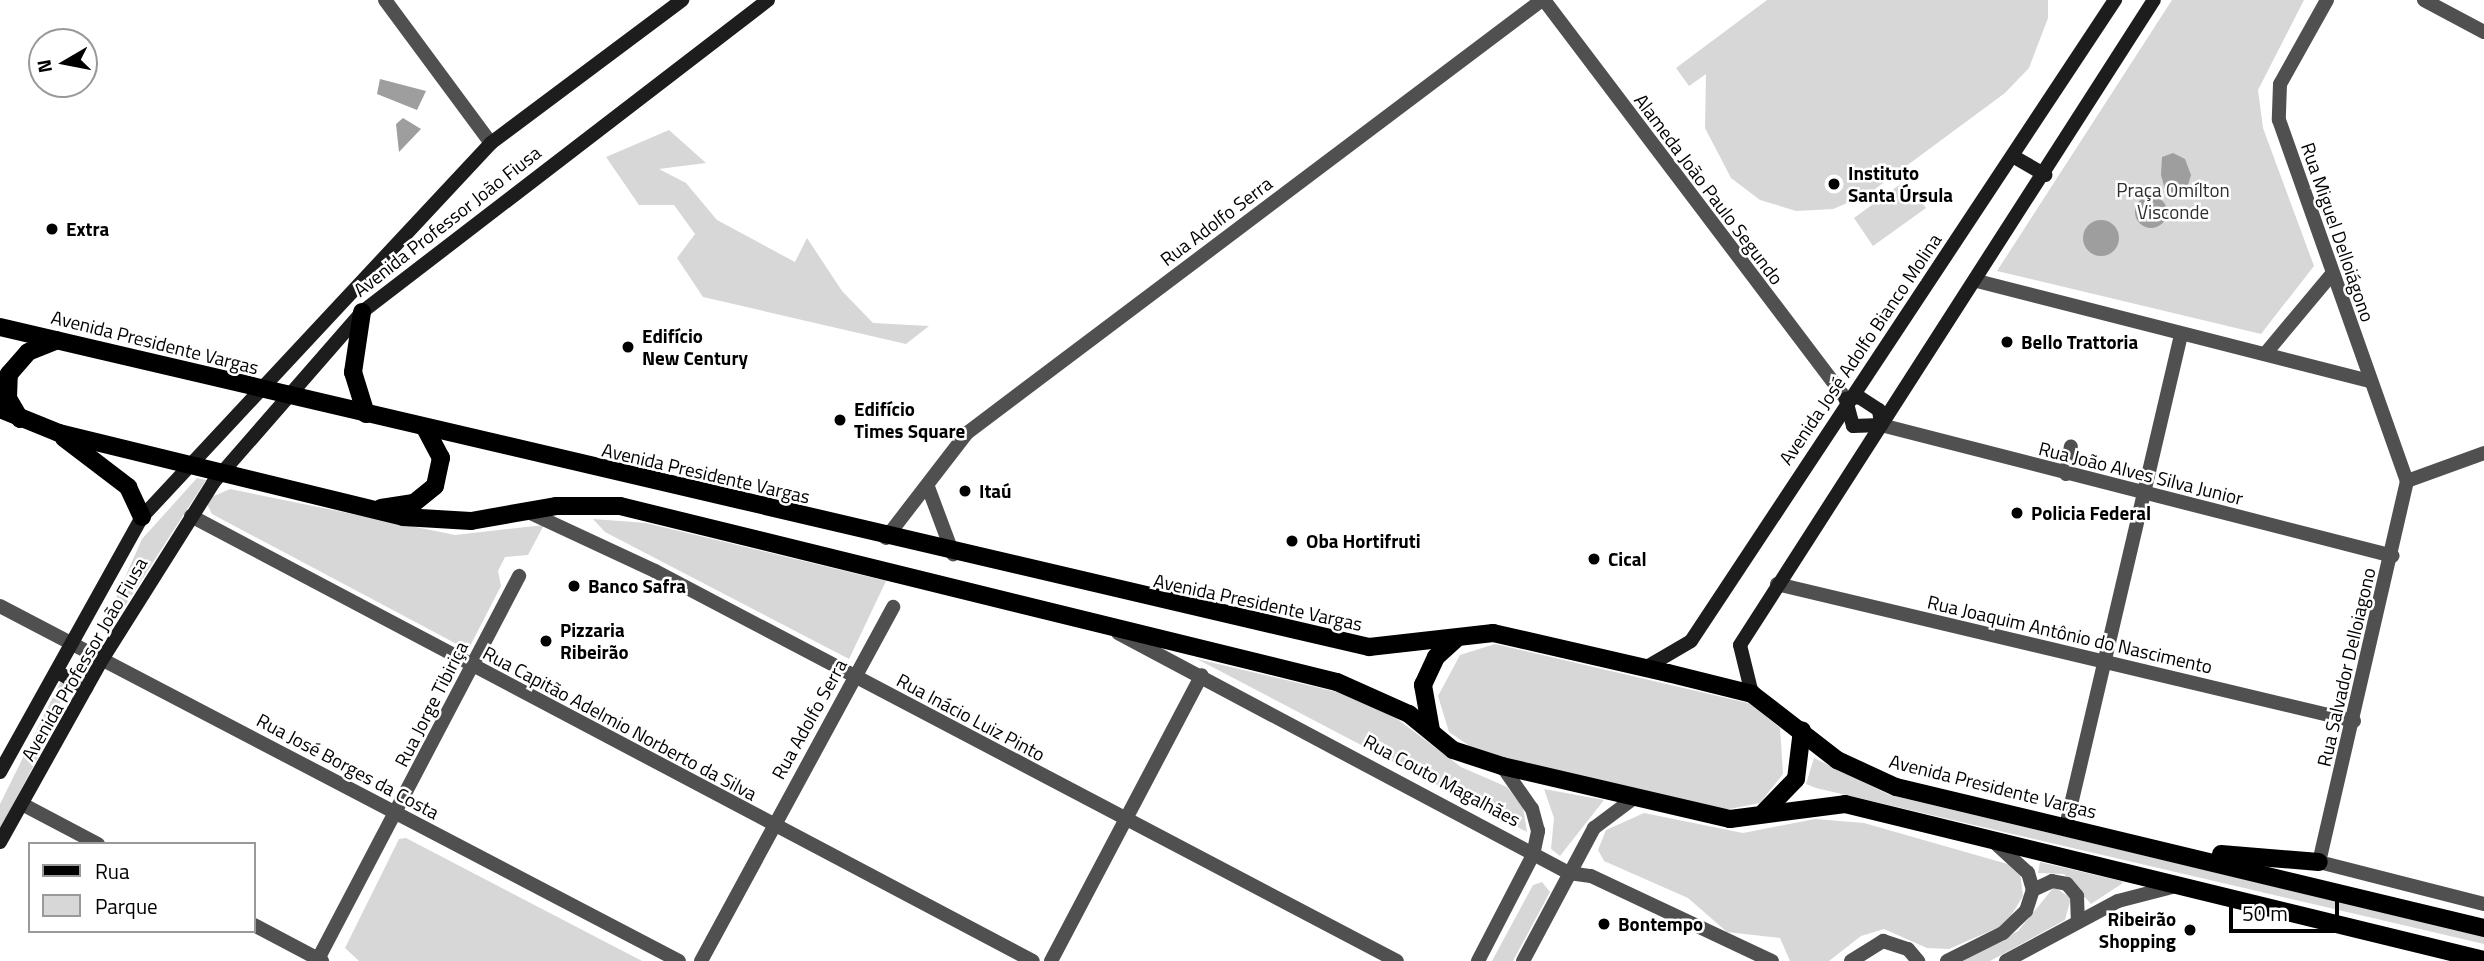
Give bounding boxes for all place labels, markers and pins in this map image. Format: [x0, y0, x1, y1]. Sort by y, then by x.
place label: Instituto Santa Úrsula [1848, 162, 1953, 206]
marker: Instituto Santa Úrsula [1826, 176, 1842, 192]
place label: Extra [66, 218, 109, 240]
marker: Extra [44, 221, 60, 237]
place label: Edifício New Century [642, 325, 748, 369]
place label: Bello Trattoria [2021, 331, 2138, 353]
marker: Bello Trattoria [1999, 334, 2015, 350]
marker: Edifício New Century [620, 339, 636, 355]
place label: Edifício Times Square [854, 398, 965, 442]
marker: Edifício Times Square [832, 412, 848, 428]
place label: Itaú [979, 480, 1012, 502]
marker: Itaú [957, 483, 973, 499]
place label: Policia Federal [2031, 502, 2151, 524]
marker: Policia Federal [2009, 505, 2025, 521]
place label: Oba Hortifruti [1306, 530, 1421, 552]
marker: Oba Hortifruti [1284, 533, 1300, 549]
place label: Cical [1608, 548, 1647, 570]
marker: Cical [1586, 551, 1602, 567]
place label: Banco Safra [588, 575, 686, 597]
marker: Banco Safra [566, 578, 582, 594]
place label: Pizzaria Ribeirão [560, 619, 628, 663]
marker: Pizzaria Ribeirão [538, 633, 554, 649]
place label: Ribeirão Shopping [2099, 908, 2176, 952]
place label: Bontempo [1618, 913, 1703, 935]
marker: Bontempo [1596, 916, 1612, 932]
marker: Ribeirão Shopping [2182, 922, 2198, 938]

